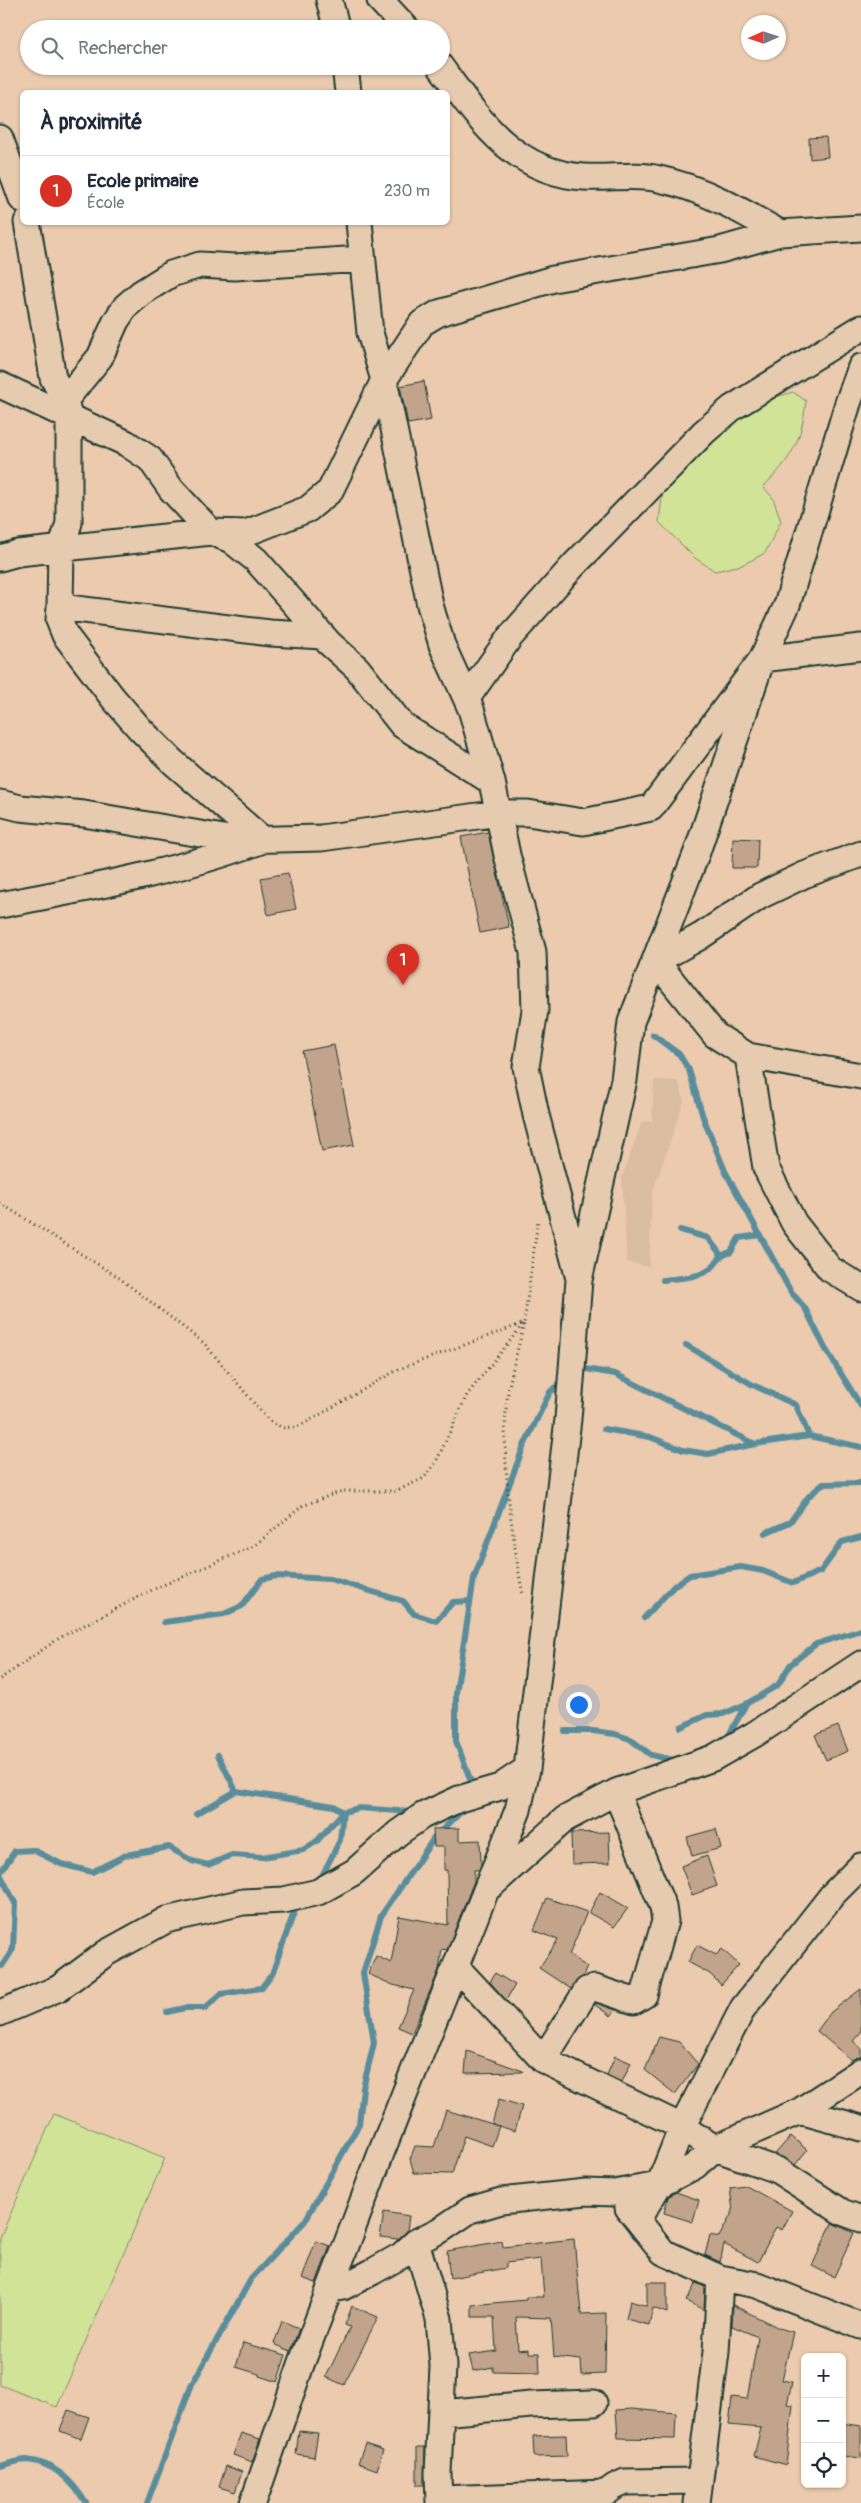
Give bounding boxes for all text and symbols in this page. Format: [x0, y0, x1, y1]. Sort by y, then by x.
north arrow [741, 15, 786, 60]
search box [20, 20, 450, 75]
icon: search [38, 34, 66, 62]
text: Rechercher [78, 36, 168, 60]
text: À proximité [40, 109, 143, 136]
text: Ecole primaire [87, 169, 198, 193]
text: 1 [53, 181, 59, 201]
text: 230 m [384, 181, 430, 201]
text: École [87, 193, 124, 213]
pin: 1 [387, 944, 419, 985]
your location [566, 1692, 592, 1718]
map controls [801, 2353, 846, 2488]
button: + [801, 2353, 846, 2398]
button: − [801, 2398, 846, 2443]
button: locate [801, 2443, 846, 2488]

